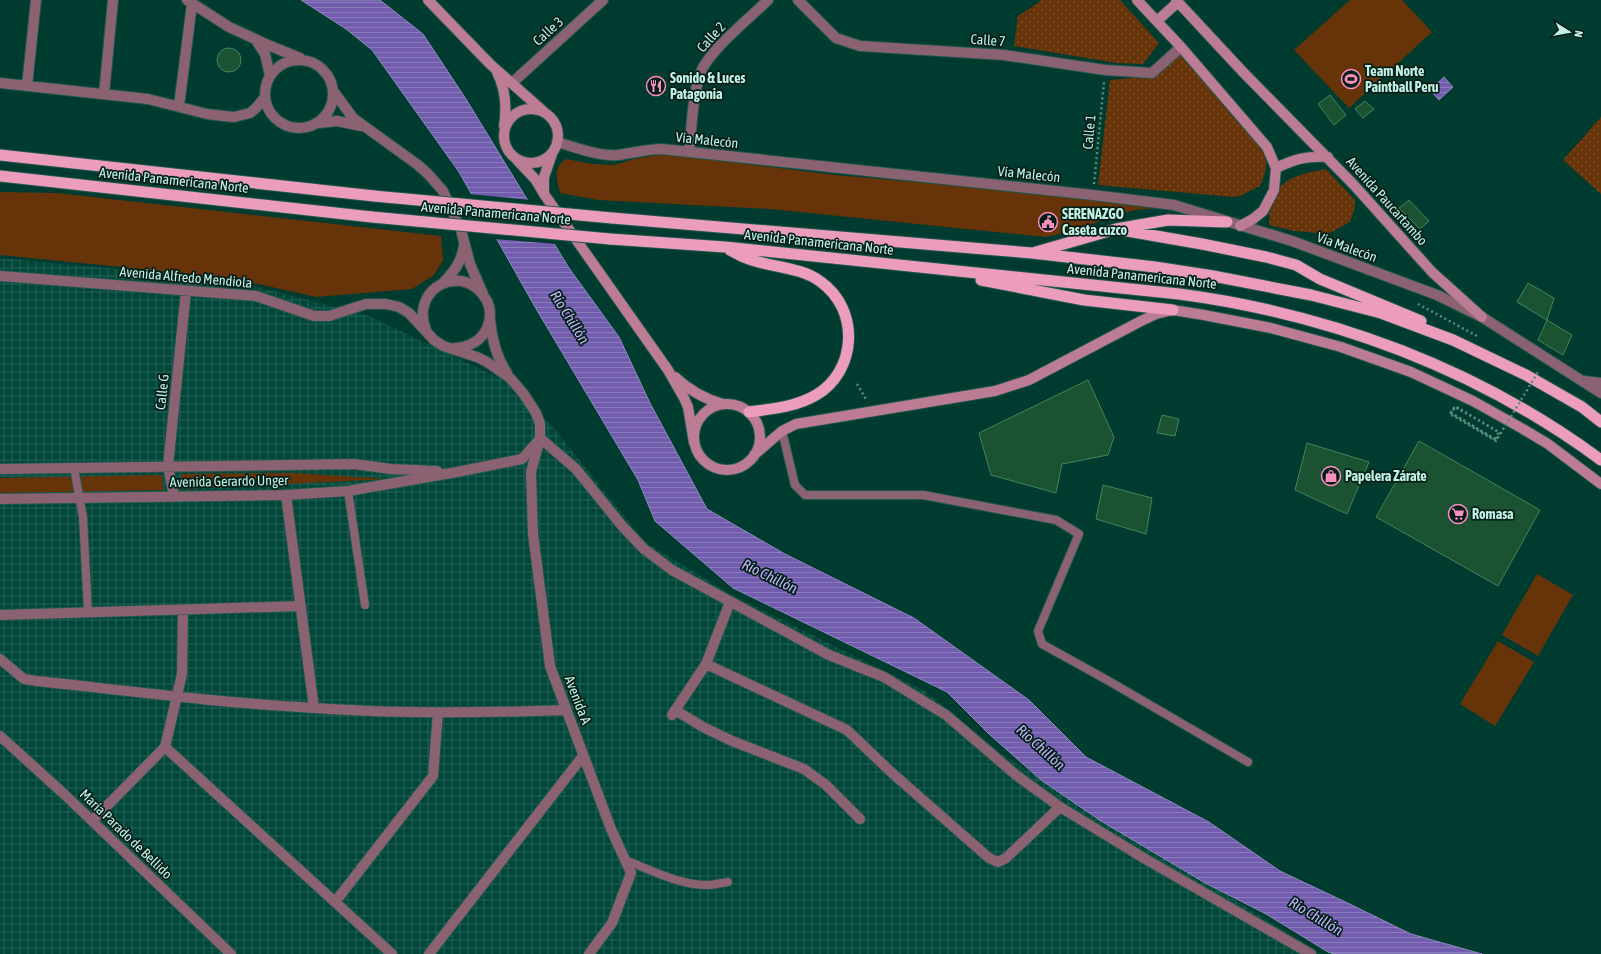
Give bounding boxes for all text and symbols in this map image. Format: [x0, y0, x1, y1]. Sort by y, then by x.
north arrow [1549, 12, 1589, 52]
street label: Calle 3 [530, 13, 566, 49]
street label: Calle 2 [693, 19, 729, 55]
text: N [1572, 30, 1585, 38]
street label: Calle 7 [970, 31, 1006, 49]
place label: Team Norte Paintball Peru [1365, 63, 1439, 95]
sports icon: Team Norte Paintball Peru [1340, 68, 1362, 90]
place label: Sonido & Luces Patagonia [670, 70, 746, 102]
restaurant icon: Sonido & Luces Patagonia [645, 75, 667, 97]
street label: Calle 1 [1080, 114, 1098, 150]
street label: Vía Malecón [675, 129, 739, 151]
street label: Avenida Paucartambo [1343, 154, 1431, 248]
street label: Vía Malecón [997, 163, 1061, 185]
street label: Avenida Panamericana Norte [99, 164, 249, 196]
street label: Avenida Panamericana Norte [421, 198, 571, 228]
place label: SERENAZGO Caseta cuzco [1062, 206, 1128, 238]
public building icon: SERENAZGO Caseta cuzco [1037, 211, 1059, 233]
street label: Avenida Panamericana Norte [744, 226, 894, 258]
street label: Vía Malecón [1315, 229, 1379, 265]
street label: Avenida Panamericana Norte [1067, 260, 1217, 292]
street label: Avenida Alfredo Mendiola [119, 263, 253, 291]
water label: Río Chillón [547, 287, 593, 347]
street label: Calle G [152, 373, 172, 411]
shop icon: Papelera Zárate [1320, 465, 1342, 487]
place label: Papelera Zárate [1345, 468, 1427, 484]
street label: Avenida Gerardo Unger [170, 472, 289, 490]
supermarket icon: Romasa [1447, 503, 1469, 525]
place label: Romasa [1472, 506, 1514, 522]
water label: Río Chillón [739, 555, 801, 597]
street label: Avenida A [561, 673, 595, 727]
water label: Río Chillón [1013, 721, 1069, 773]
street label: María Parado de Bellido [77, 786, 175, 882]
water label: Río Chillón [1286, 893, 1346, 939]

